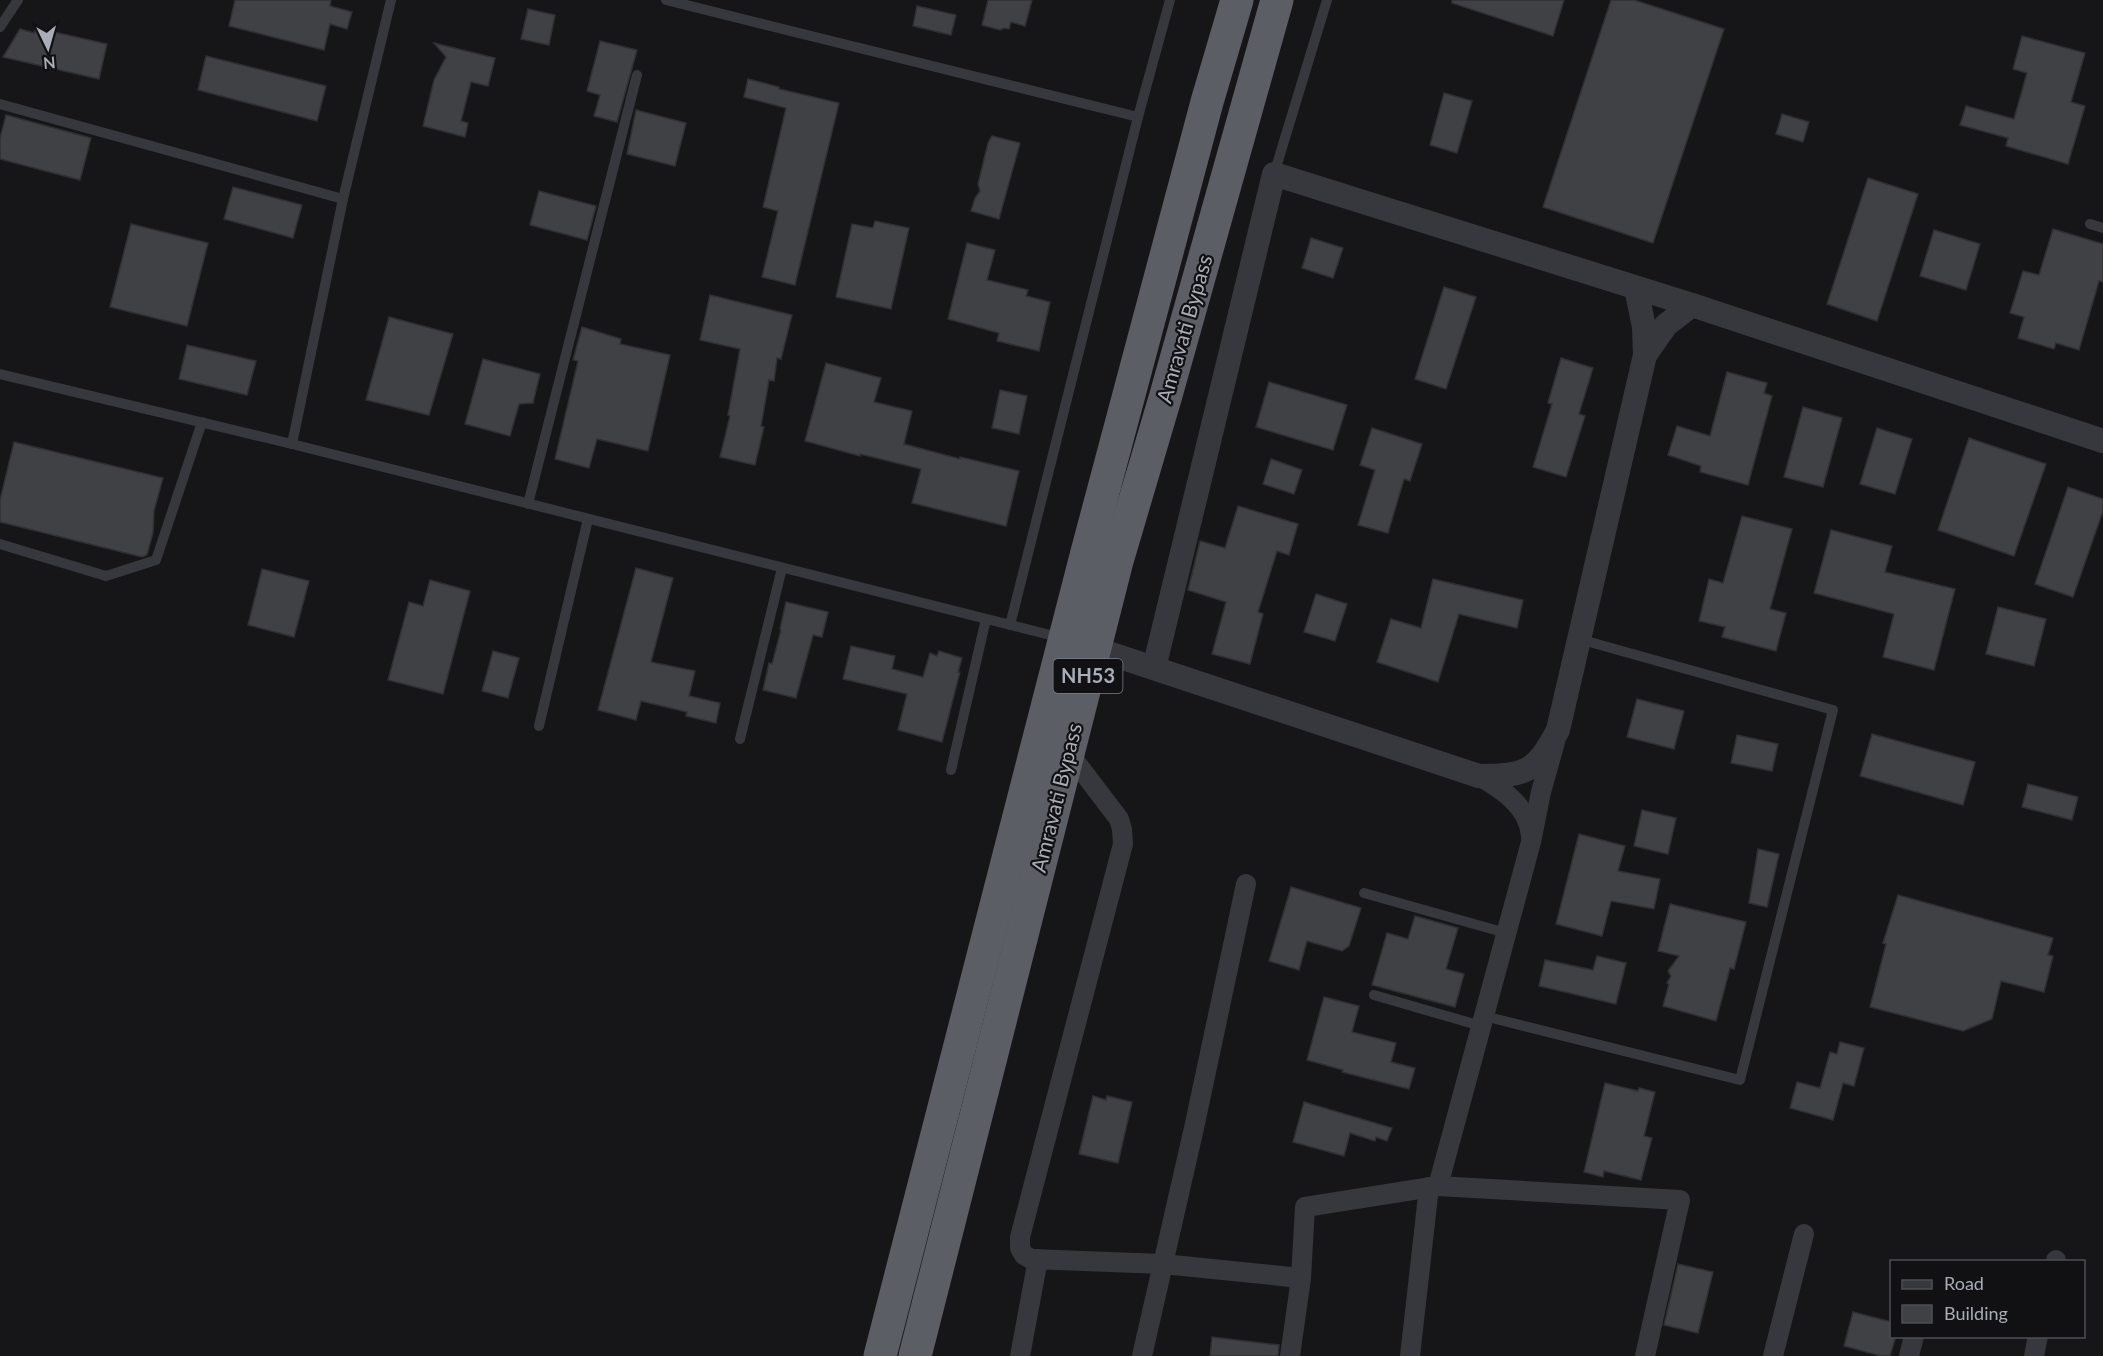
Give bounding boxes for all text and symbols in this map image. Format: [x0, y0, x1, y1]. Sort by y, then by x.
north arrow [18, 18, 78, 78]
text: N [42, 53, 56, 73]
street label: Amravati Bypass [1150, 252, 1217, 406]
road number: NH53 [1054, 659, 1122, 693]
street label: Amravati Bypass [1025, 720, 1086, 875]
legend [1890, 1260, 2085, 1338]
text: Road [1944, 1272, 1984, 1294]
text: Building [1944, 1302, 2008, 1324]

